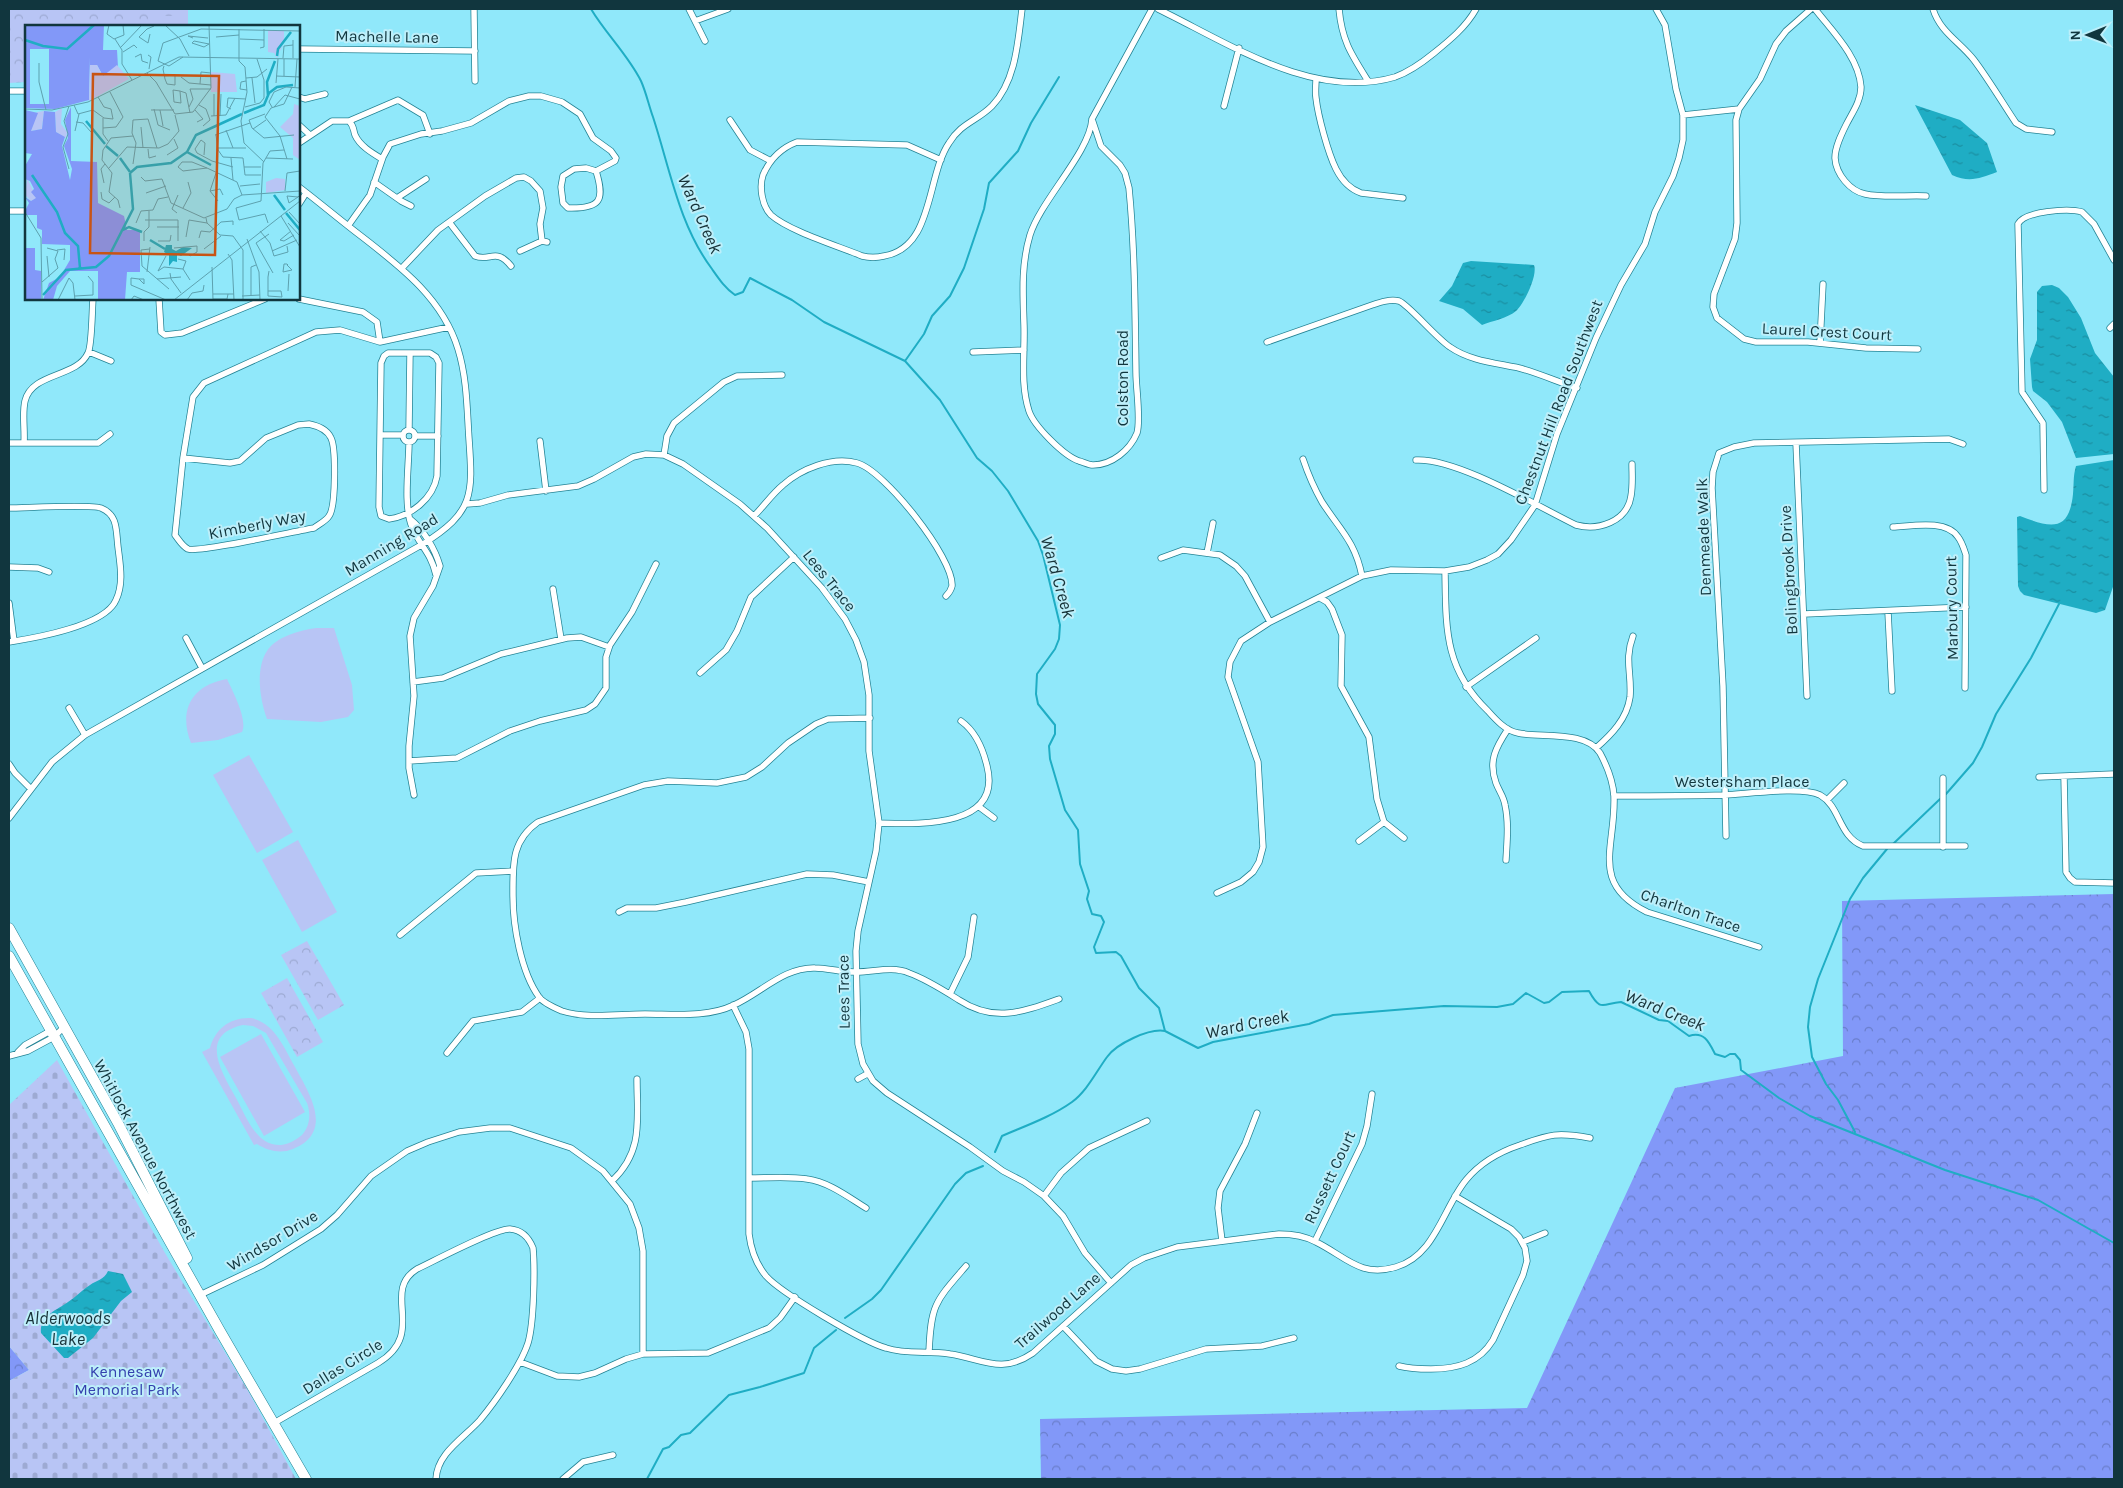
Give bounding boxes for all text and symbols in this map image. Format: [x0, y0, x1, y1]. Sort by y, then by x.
north arrow [2063, 10, 2113, 60]
inset map [25, 25, 300, 300]
street label: Machelle Lane [335, 26, 439, 47]
text: N [2067, 30, 2084, 40]
water label: Ward Creek [673, 171, 728, 258]
street label: Chestnut Hill Road Southwest [1511, 297, 1606, 507]
street label: Laurel Crest Court [1761, 319, 1893, 344]
street label: Colston Road [1113, 330, 1132, 426]
street label: Denmeade Walk [1692, 478, 1715, 596]
street label: Bolingbrook Drive [1776, 505, 1801, 635]
street label: Kimberly Way [207, 506, 308, 543]
street label: Manning Road [341, 509, 441, 580]
water label: Ward Creek [1036, 533, 1080, 622]
street label: Lees Trace [799, 546, 860, 615]
street label: Marbury Court [1941, 556, 1962, 660]
street label: Westersham Place [1675, 772, 1809, 791]
street label: Charlton Trace [1638, 884, 1743, 936]
street label: Lees Trace [833, 955, 854, 1029]
water label: Ward Creek [1622, 984, 1709, 1036]
water label: Ward Creek [1203, 1004, 1291, 1044]
street label: Whitlock Avenue Northwest [90, 1056, 201, 1242]
street label: Russett Court [1300, 1128, 1359, 1227]
street label: Windsor Drive [224, 1206, 321, 1275]
street label: Trailwood Lane [1011, 1268, 1104, 1353]
water label: Alderwoods Lake [25, 1307, 111, 1350]
street label: Dallas Circle [299, 1334, 386, 1399]
park label: Kennesaw Memorial Park [74, 1362, 180, 1399]

